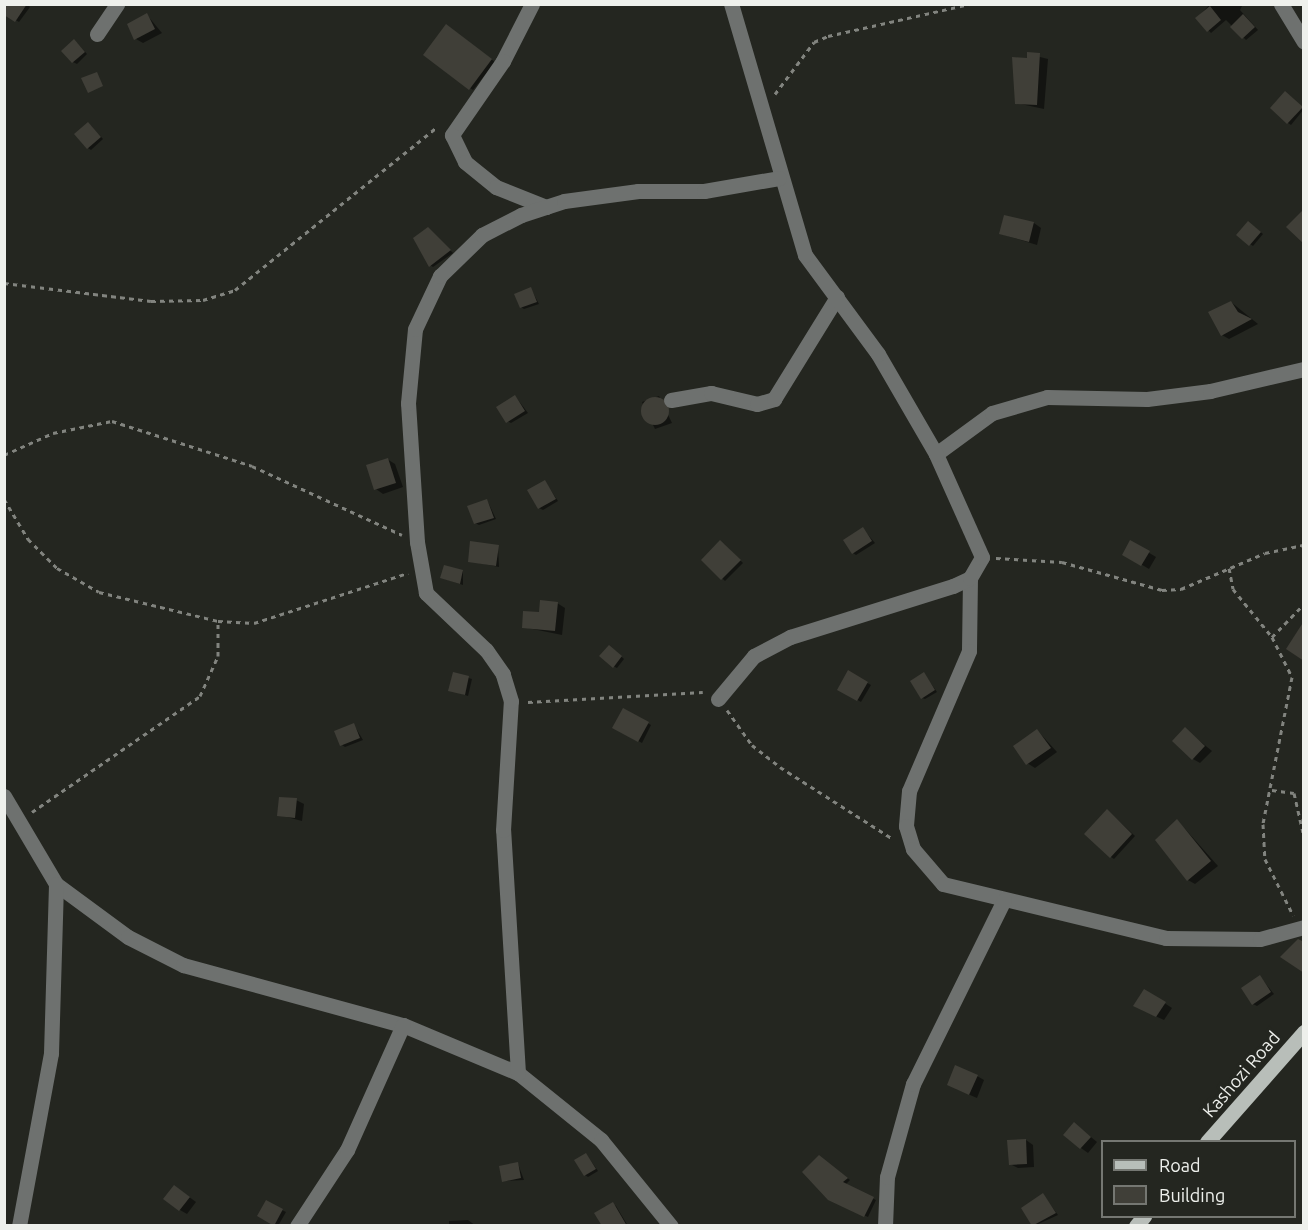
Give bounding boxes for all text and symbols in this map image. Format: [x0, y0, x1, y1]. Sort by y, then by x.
street label: Kashozi Road [1198, 1027, 1284, 1121]
legend [1101, 1140, 1296, 1218]
text: Road [1159, 1155, 1201, 1175]
text: Building [1159, 1185, 1225, 1205]

